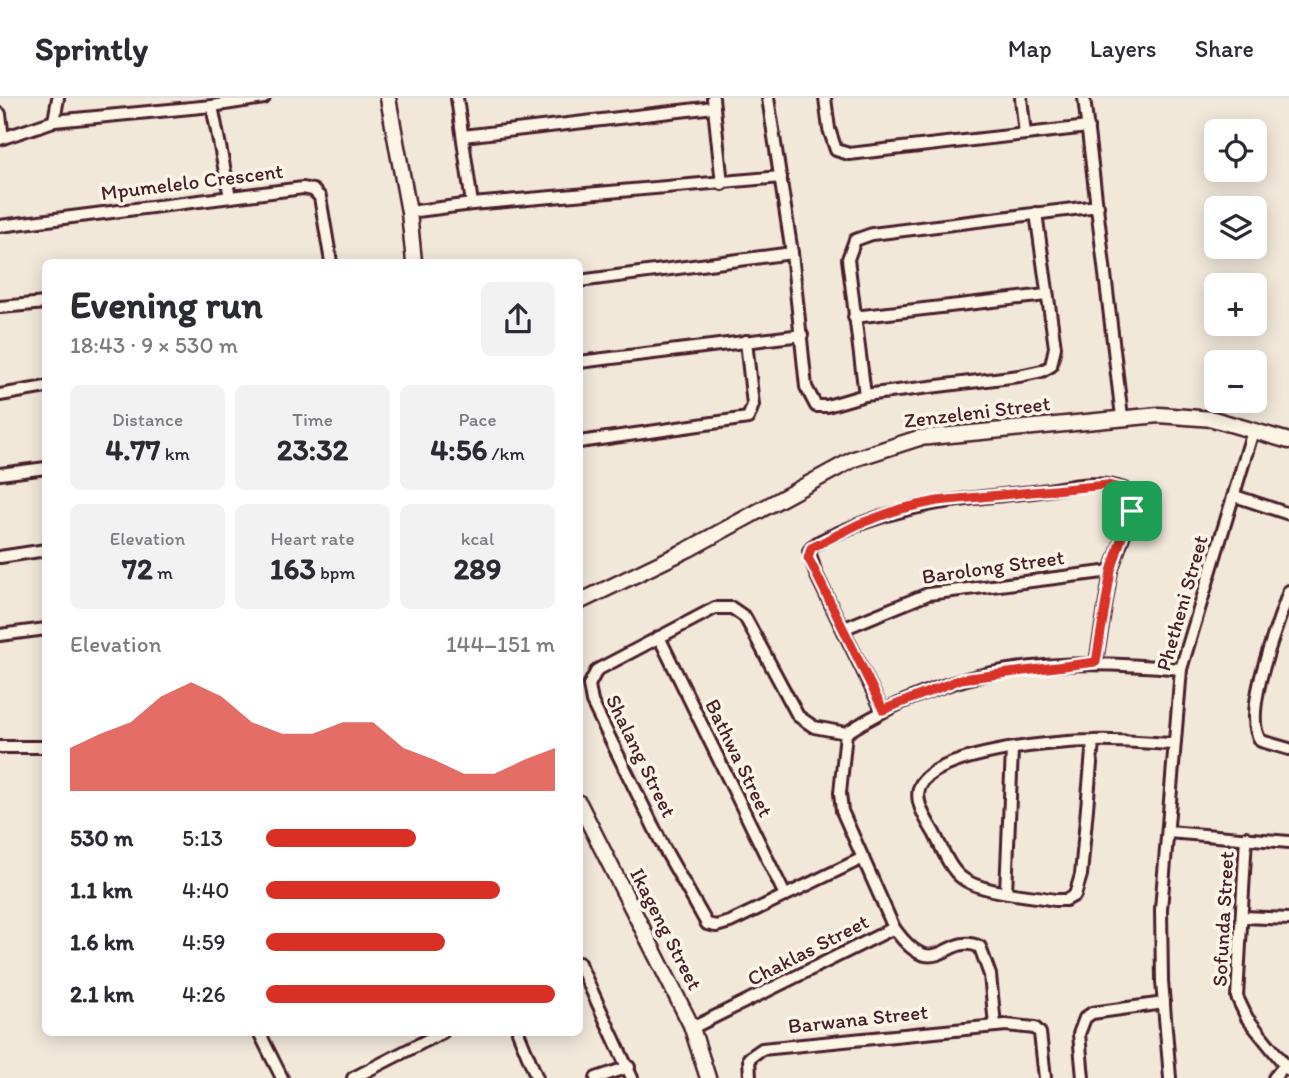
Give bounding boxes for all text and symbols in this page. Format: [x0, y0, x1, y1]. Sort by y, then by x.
text: Sprintly [35, 29, 148, 68]
text: Map [1008, 34, 1052, 63]
text: Layers [1090, 34, 1157, 63]
text: Share [1195, 34, 1254, 63]
map controls [1204, 119, 1267, 413]
button: locate [1204, 119, 1267, 182]
street label: Mpumelelo Crescent [99, 158, 285, 205]
button: layers [1204, 196, 1267, 259]
button: + [1204, 273, 1267, 336]
text: Evening run [70, 282, 263, 328]
button: share [481, 282, 555, 356]
text: 18:43 · 9 × 530 m [70, 331, 238, 359]
button: − [1204, 350, 1267, 413]
street label: Zenzeleni Street [902, 390, 1052, 433]
text: Distance [112, 408, 183, 431]
text: Time [292, 408, 333, 431]
text: Pace [458, 408, 497, 431]
text: 4.77 [105, 431, 160, 468]
text: 23:32 [277, 431, 348, 468]
text: 4:56 [430, 431, 487, 468]
text: km [160, 442, 190, 465]
text: /km [487, 442, 525, 465]
pin [1102, 481, 1162, 541]
icon: arrive [1113, 492, 1151, 530]
text: Elevation [110, 527, 185, 550]
text: Heart rate [270, 527, 355, 550]
text: kcal [461, 527, 494, 550]
street label: Phetheni Street [1150, 532, 1213, 674]
street label: Barolong Street [920, 544, 1066, 589]
text: 72 [122, 550, 153, 587]
text: 163 [270, 550, 316, 587]
text: 289 [454, 550, 501, 587]
text: m [153, 561, 173, 584]
text: bpm [316, 561, 355, 584]
text: Elevation [70, 630, 161, 658]
text: 144–151 m [446, 630, 555, 658]
street label: Shalang Street [601, 690, 682, 821]
street label: Bathwa Street [700, 695, 779, 821]
text: 530 m [70, 824, 133, 852]
text: 5:13 [182, 824, 223, 852]
street label: Sofunda Street [1206, 851, 1239, 987]
street label: Ikageng Street [625, 864, 708, 994]
text: 1.1 km [70, 876, 133, 904]
text: 4:40 [182, 876, 229, 904]
street label: Chaklas Street [743, 908, 873, 991]
text: 1.6 km [70, 928, 134, 956]
text: 4:59 [182, 928, 226, 956]
text: 2.1 km [70, 980, 134, 1008]
text: 4:26 [182, 980, 226, 1008]
street label: Barwana Street [787, 999, 929, 1038]

